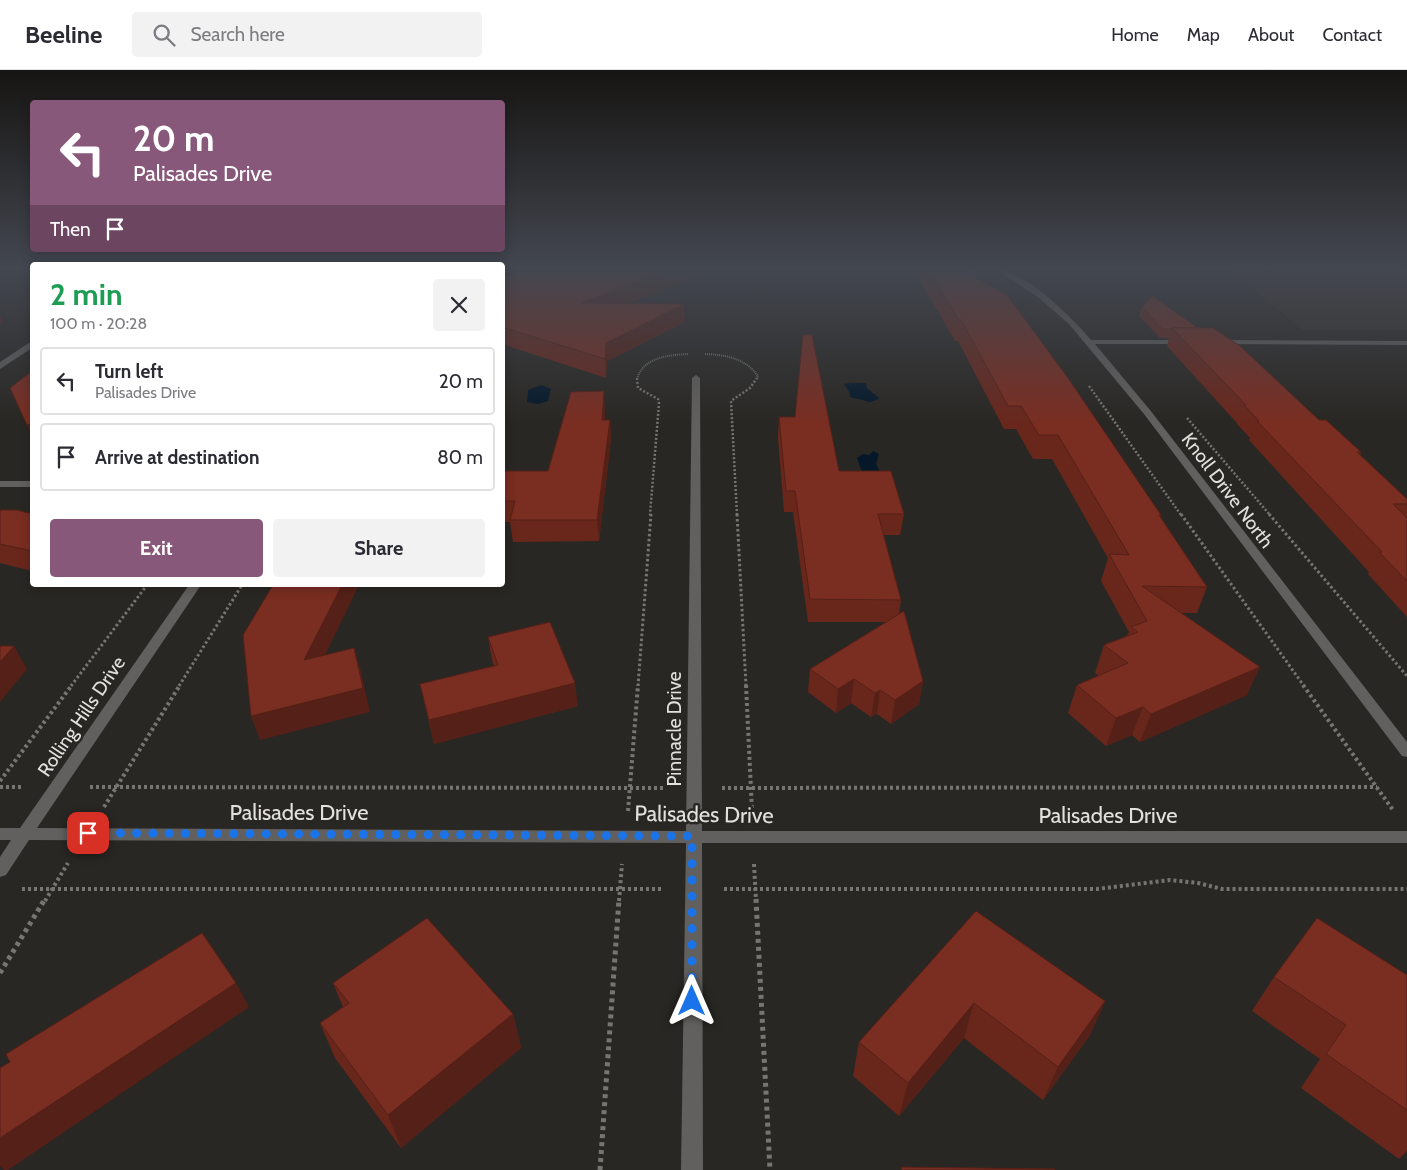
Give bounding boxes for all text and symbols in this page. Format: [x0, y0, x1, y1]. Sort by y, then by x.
search box [132, 12, 482, 57]
text: Beeline [25, 20, 102, 49]
icon: search [150, 21, 178, 49]
text: Search here [190, 23, 285, 46]
text: Home [1111, 24, 1159, 46]
text: Map [1187, 24, 1220, 46]
text: About [1248, 24, 1294, 46]
text: Contact [1322, 24, 1382, 46]
text: 20 m [133, 117, 215, 160]
icon: left [50, 120, 115, 185]
text: Palisades Drive [133, 160, 272, 187]
icon: arrive [101, 215, 129, 243]
text: Then [50, 218, 91, 241]
text: 2 min [50, 276, 122, 313]
button: close [433, 279, 485, 331]
text: 100 m · 20:28 [50, 314, 147, 333]
text: Turn left [95, 360, 163, 383]
icon: left [52, 367, 80, 395]
text: 20 m [439, 370, 483, 393]
text: Palisades Drive [95, 383, 196, 402]
street label: Knoll Drive North [1177, 428, 1278, 552]
icon: arrive [52, 443, 80, 471]
text: Arrive at destination [95, 446, 259, 469]
text: 80 m [437, 446, 483, 469]
button: Exit [50, 519, 263, 577]
button: Share [273, 519, 485, 577]
street label: Rolling Hills Drive [33, 652, 130, 781]
street label: Pinnacle Drive [663, 671, 686, 786]
street label: Palisades Drive [229, 799, 369, 826]
street label: Palisades Drive [634, 800, 774, 829]
street label: Palisades Drive [1038, 802, 1178, 829]
pin [67, 812, 109, 854]
icon: arrive [74, 819, 102, 847]
position arrow [665, 974, 717, 1026]

